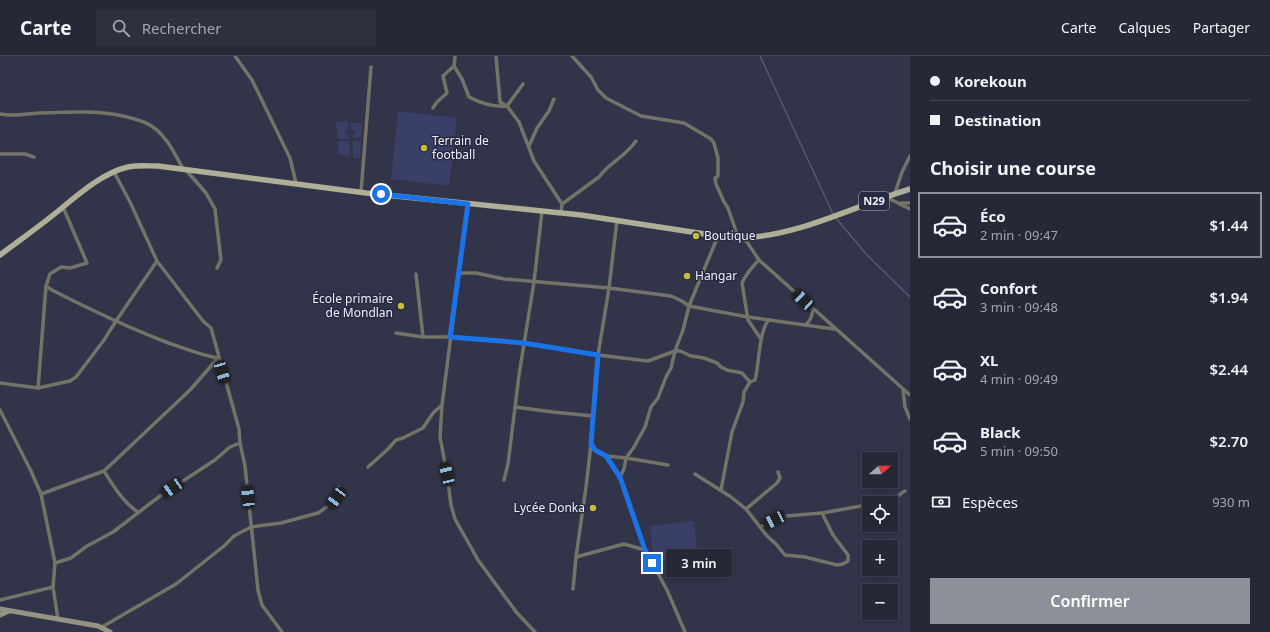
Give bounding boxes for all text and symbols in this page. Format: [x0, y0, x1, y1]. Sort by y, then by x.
search box [96, 10, 376, 46]
text: Carte [20, 15, 72, 41]
icon: search [110, 17, 132, 39]
text: Rechercher [142, 18, 221, 38]
text: Carte [1061, 18, 1097, 37]
text: Calques [1119, 18, 1171, 37]
text: Partager [1193, 18, 1250, 37]
text: Korekoun [954, 71, 1027, 91]
text: Destination [954, 110, 1041, 130]
place label: Terrain de football [432, 132, 489, 163]
marker: Terrain de football [419, 143, 429, 153]
text: Choisir une course [930, 156, 1096, 180]
route start [372, 185, 390, 203]
road number: N29 [859, 192, 889, 210]
text: Éco [980, 206, 1006, 226]
icon: car [932, 207, 968, 243]
text: $1.44 [1210, 215, 1248, 235]
text: 2 min · 09:47 [980, 226, 1058, 244]
place label: Boutique [704, 227, 756, 244]
marker: Boutique [691, 231, 701, 241]
place label: Hangar [695, 267, 737, 284]
marker: Hangar [682, 271, 692, 281]
text: Confort [980, 278, 1037, 298]
icon: car [932, 279, 968, 315]
car [790, 287, 816, 313]
text: $1.94 [1210, 287, 1248, 307]
place label: École primaire de Mondlan [312, 290, 393, 321]
text: 3 min · 09:48 [980, 298, 1058, 316]
marker: École primaire de Mondlan [396, 301, 406, 311]
text: XL [980, 350, 998, 370]
icon: car [932, 351, 968, 387]
car [213, 359, 231, 385]
text: $2.44 [1210, 359, 1248, 379]
text: 4 min · 09:49 [980, 370, 1058, 388]
text: Black [980, 422, 1020, 442]
icon: car [932, 423, 968, 459]
text: $2.70 [1210, 431, 1248, 451]
text: 5 min · 09:50 [980, 442, 1058, 460]
north arrow [862, 452, 898, 488]
map controls [862, 452, 898, 620]
car [438, 461, 456, 487]
car [159, 476, 185, 500]
car [241, 484, 255, 510]
car [324, 485, 348, 511]
icon: cash [930, 491, 952, 513]
text: Espèces [962, 492, 1018, 512]
text: 930 m [1212, 493, 1250, 511]
button: locate [862, 496, 898, 532]
place label: Lycée Donka [514, 499, 585, 516]
marker: Lycée Donka [588, 503, 598, 513]
car [761, 509, 787, 531]
button: + [862, 540, 898, 576]
callout: 3 min [666, 549, 732, 577]
route end [643, 554, 661, 572]
text: 3 min [681, 554, 717, 572]
button: Confirmer [930, 578, 1250, 624]
button: − [862, 584, 898, 620]

